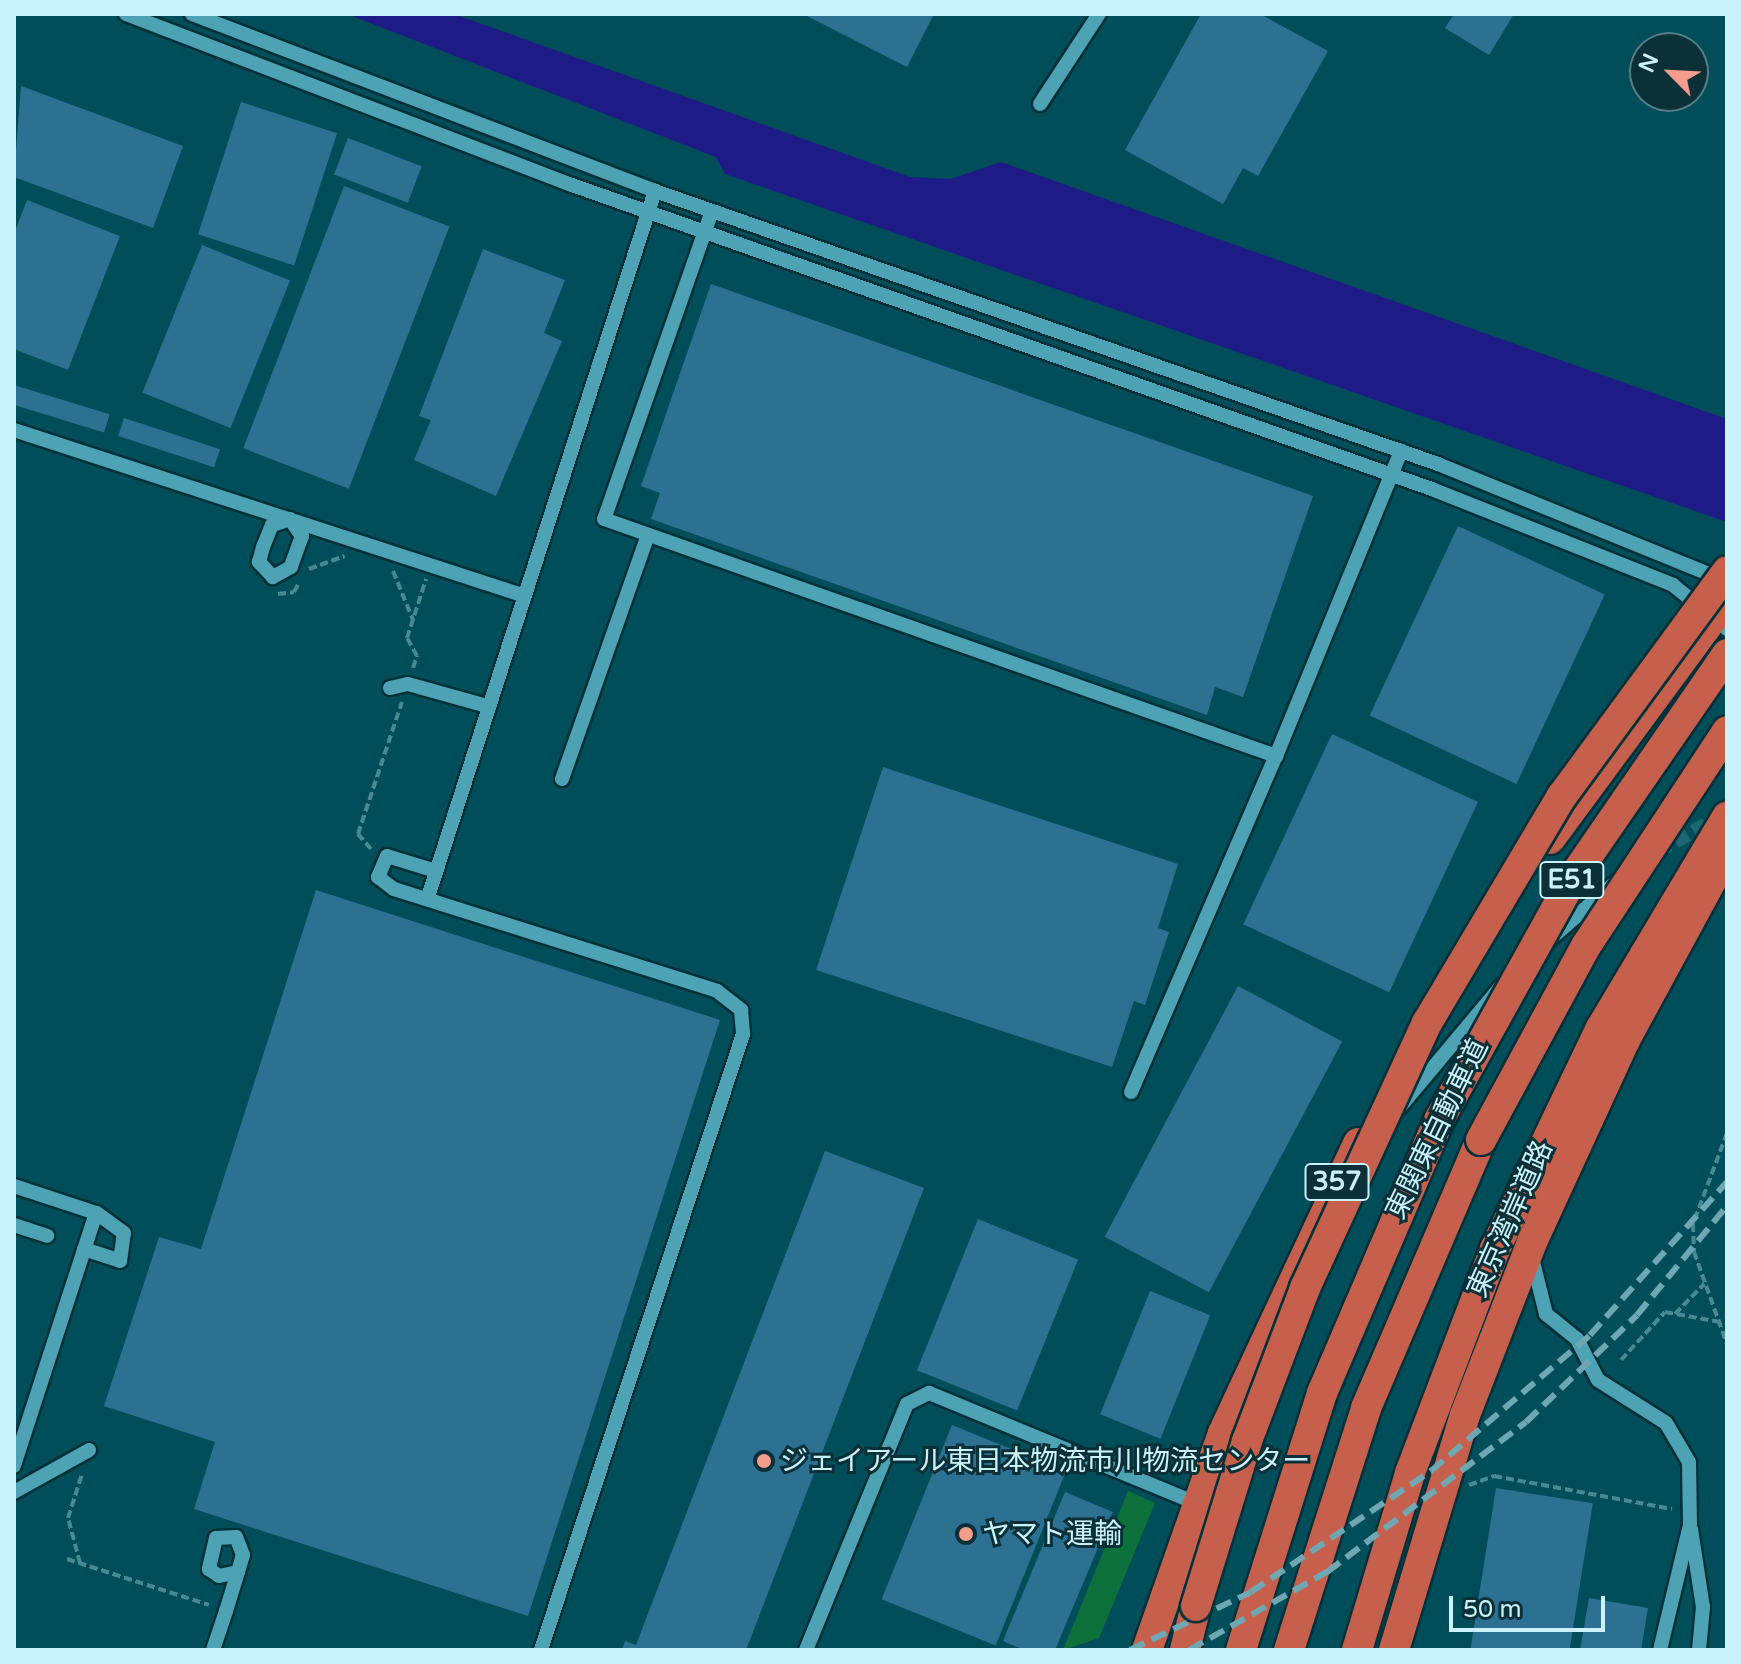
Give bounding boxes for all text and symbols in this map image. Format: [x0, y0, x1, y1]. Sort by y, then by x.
north arrow [1629, 32, 1709, 112]
text: N [1633, 50, 1664, 76]
road number: E51 [1538, 858, 1606, 902]
street label: 東関東自動車道 [1379, 1034, 1495, 1224]
street label: 東京湾岸道路 [1460, 1135, 1560, 1303]
road number: 357 [1303, 1160, 1371, 1204]
place label: ジェイアール東日本物流市川物流センター [780, 1444, 1310, 1478]
marker: ジェイアール東日本物流市川物流センター [755, 1452, 773, 1470]
place label: ヤマト運輸 [982, 1517, 1122, 1551]
marker: ヤマト運輸 [957, 1525, 975, 1543]
scale bar [1453, 1580, 1609, 1630]
text: 50 m [1463, 1595, 1521, 1624]

